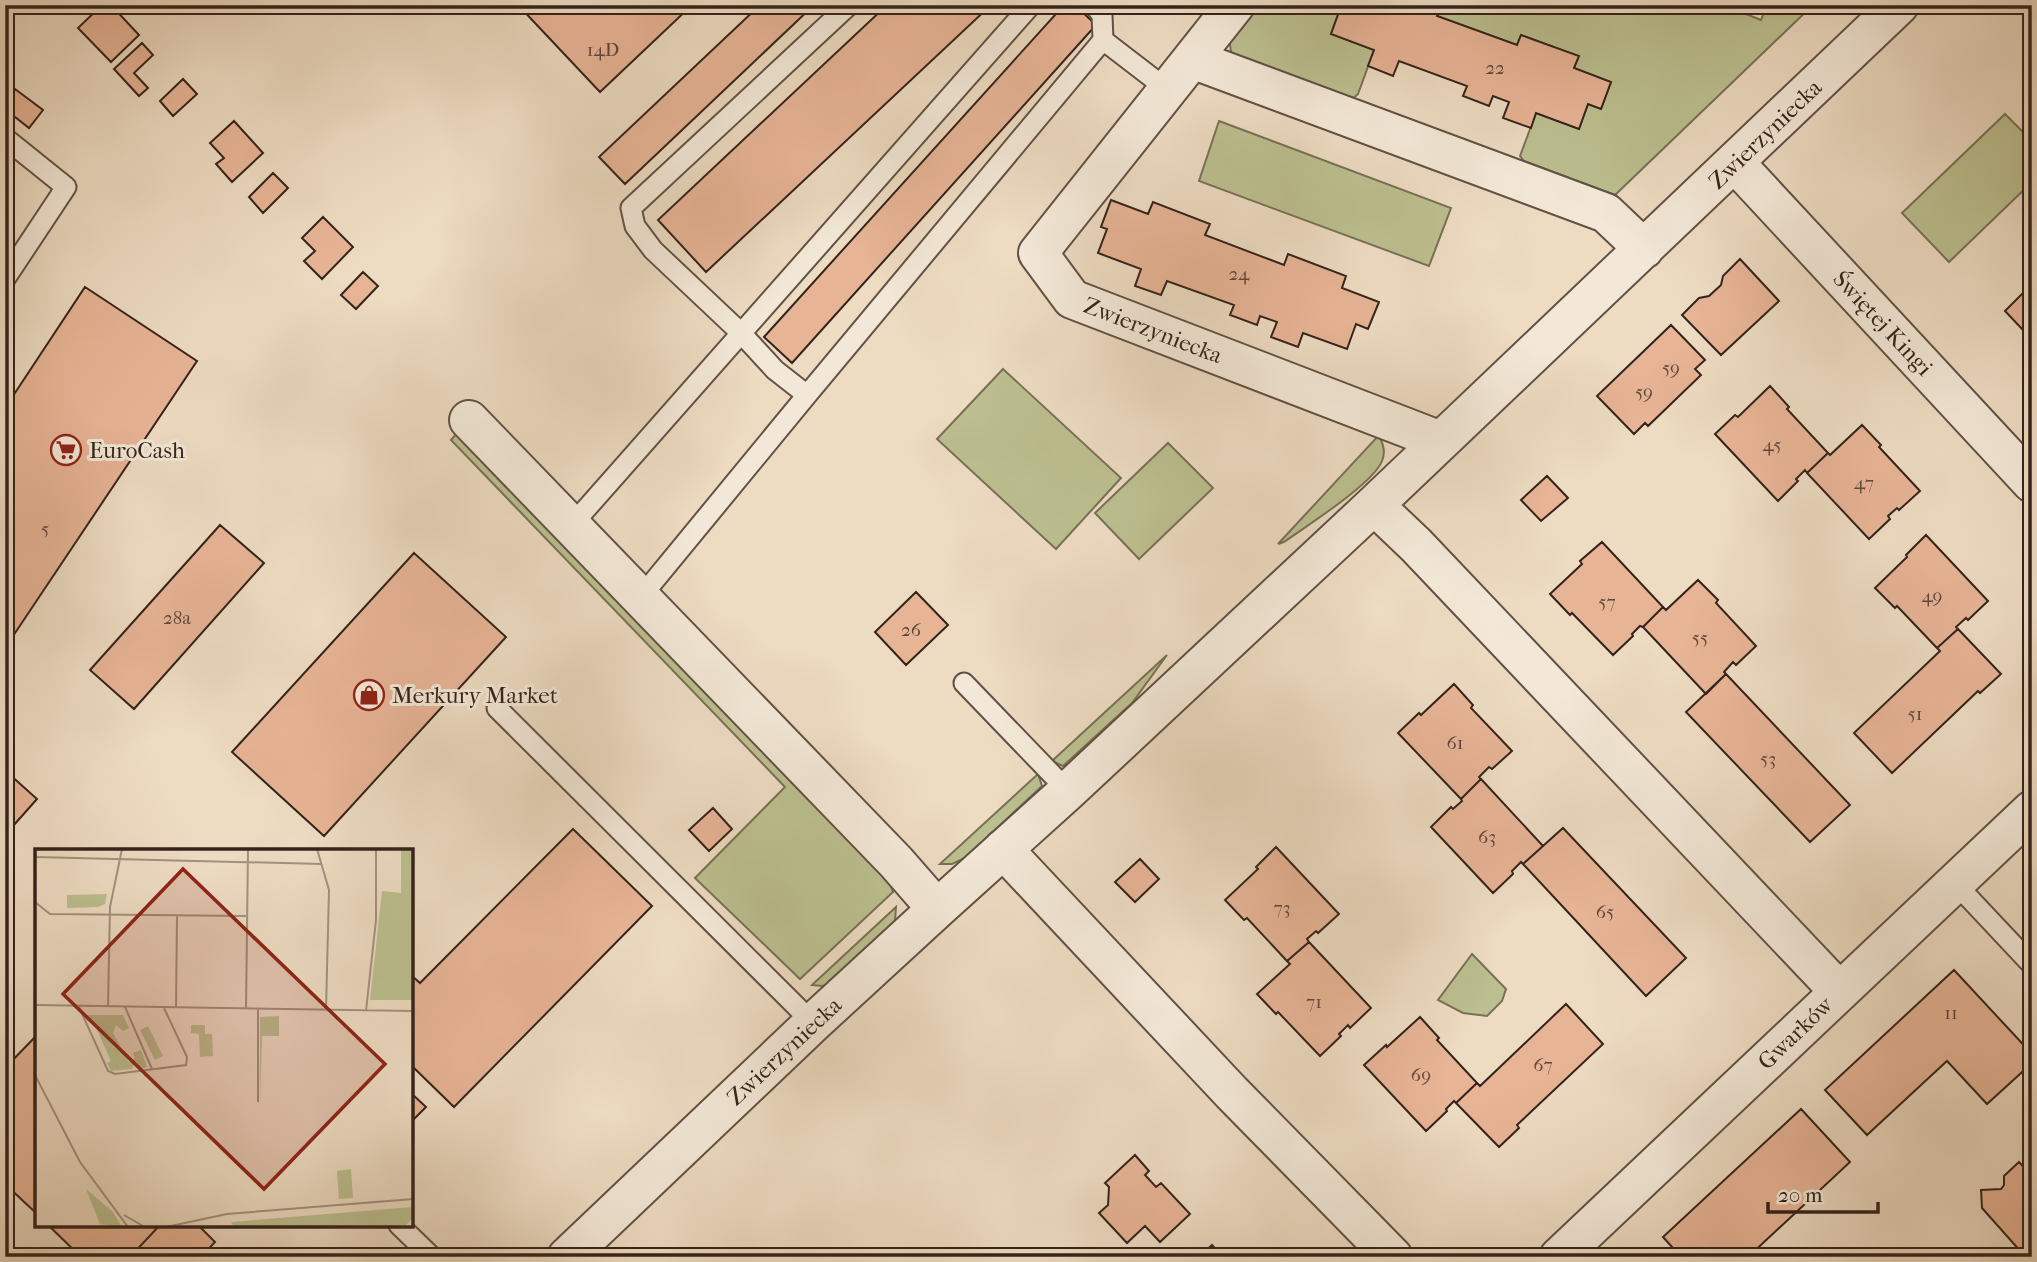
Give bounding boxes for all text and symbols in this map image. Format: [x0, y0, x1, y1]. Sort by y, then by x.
house number: 14D [587, 39, 619, 61]
house number: 22 [1485, 57, 1505, 79]
street label: Zwierzyniecka [1703, 74, 1828, 195]
house number: 24 [1229, 263, 1250, 285]
street label: Świętej Kingi [1827, 265, 1938, 381]
street label: Zwierzyniecka [1080, 292, 1226, 369]
house number: 59 [1662, 357, 1680, 379]
house number: 59 [1635, 381, 1653, 403]
supermarket icon: EuroCash [49, 433, 83, 467]
house number: 45 [1763, 434, 1781, 456]
place label: EuroCash [89, 437, 185, 464]
house number: 47 [1854, 472, 1874, 494]
house number: 5 [41, 518, 49, 540]
house number: 49 [1921, 585, 1943, 607]
house number: 57 [1598, 591, 1616, 613]
house number: 28a [163, 607, 191, 629]
house number: 26 [901, 619, 922, 641]
house number: 55 [1692, 627, 1708, 649]
shop icon: Merkury Market [352, 678, 386, 712]
place label: Merkury Market [392, 682, 558, 709]
house number: 51 [1908, 703, 1923, 725]
house number: 61 [1447, 732, 1463, 754]
house number: 53 [1760, 748, 1776, 770]
house number: 63 [1478, 826, 1496, 848]
inset map [35, 849, 413, 1227]
house number: 73 [1274, 897, 1290, 919]
house number: 65 [1596, 901, 1614, 923]
street label: Zwierzyniecka [722, 991, 847, 1111]
house number: 71 [1306, 991, 1322, 1013]
street label: Gwarków [1752, 991, 1839, 1075]
house number: 11 [1944, 1002, 1958, 1024]
house number: 67 [1533, 1054, 1553, 1076]
house number: 69 [1411, 1064, 1431, 1086]
scale bar [1768, 1171, 1878, 1215]
text: 20 m [1778, 1183, 1823, 1207]

